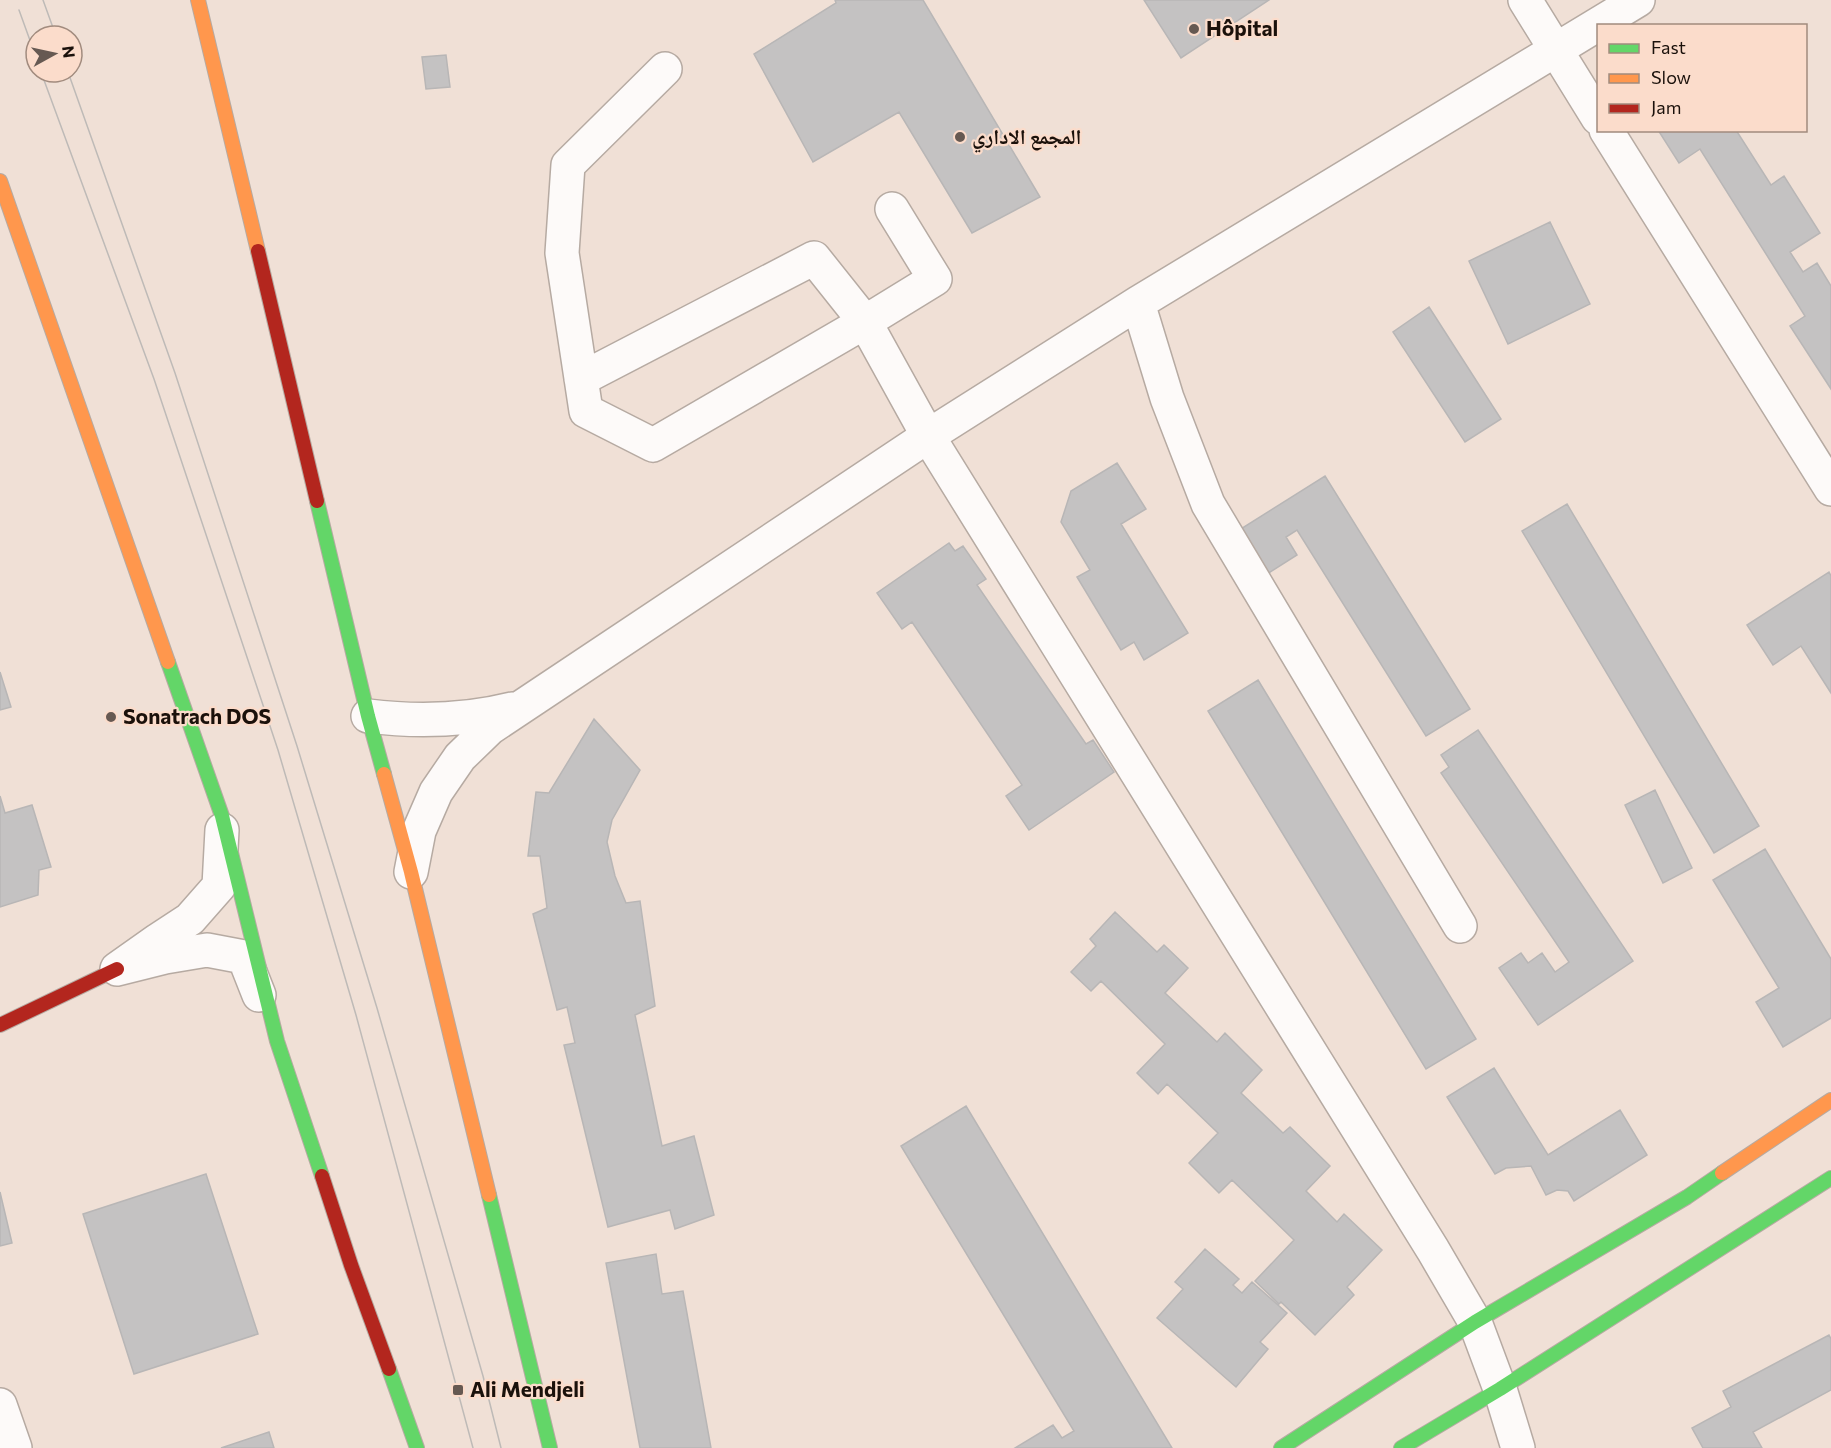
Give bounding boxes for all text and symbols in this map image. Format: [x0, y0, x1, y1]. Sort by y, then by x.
place label: Hôpital [1206, 15, 1278, 40]
marker: Hôpital [1187, 22, 1201, 36]
north arrow [24, 24, 84, 84]
legend [1597, 24, 1807, 132]
text: Fast [1651, 36, 1686, 58]
text: N [59, 45, 80, 59]
text: Slow [1651, 66, 1691, 88]
text: Jam [1651, 96, 1681, 118]
place label: المجمع الاداري [972, 123, 1082, 153]
marker: المجمع الاداري [953, 130, 967, 144]
place label: Sonatrach DOS [123, 703, 271, 728]
marker: Sonatrach DOS [104, 710, 118, 724]
place label: Ali Mendjeli [470, 1376, 585, 1401]
marker: Ali Mendjeli [451, 1383, 465, 1397]

